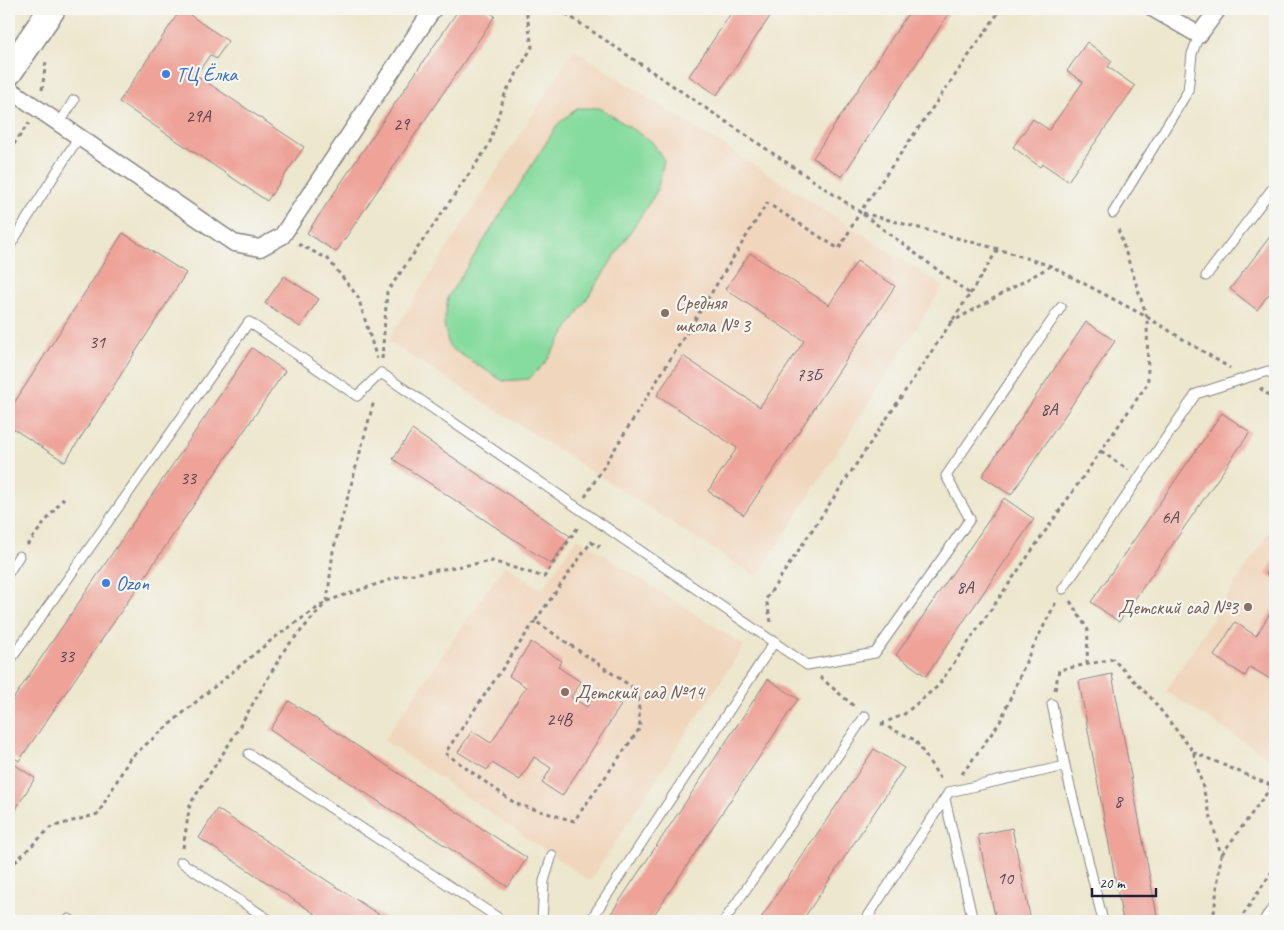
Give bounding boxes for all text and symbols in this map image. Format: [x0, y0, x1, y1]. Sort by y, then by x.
place label: ТЦ Ёлка [176, 62, 238, 87]
marker: ТЦ Ёлка [160, 68, 172, 80]
house number: 29А [185, 105, 212, 127]
house number: 29 [393, 113, 411, 135]
place label: Средняя школа № 3 [675, 290, 752, 338]
marker: Средняя школа № 3 [659, 307, 671, 319]
house number: 31 [89, 331, 106, 353]
house number: 73Б [796, 364, 825, 386]
house number: 8А [1040, 398, 1059, 420]
house number: 33 [180, 467, 198, 489]
house number: 6А [1161, 506, 1180, 528]
place label: Ozon [116, 571, 150, 596]
house number: 8А [956, 576, 975, 598]
marker: Ozon [100, 577, 112, 589]
place label: Детский сад №3 [1118, 595, 1240, 620]
marker: Детский сад №3 [1242, 601, 1254, 613]
house number: 33 [58, 645, 76, 667]
place label: Детский сад №14 [575, 680, 706, 705]
marker: Детский сад №14 [559, 686, 571, 698]
house number: 24В [546, 708, 573, 730]
house number: 8 [1114, 790, 1124, 812]
scale bar [1092, 865, 1155, 897]
house number: 10 [997, 867, 1015, 889]
text: 20 m [1099, 874, 1126, 893]

